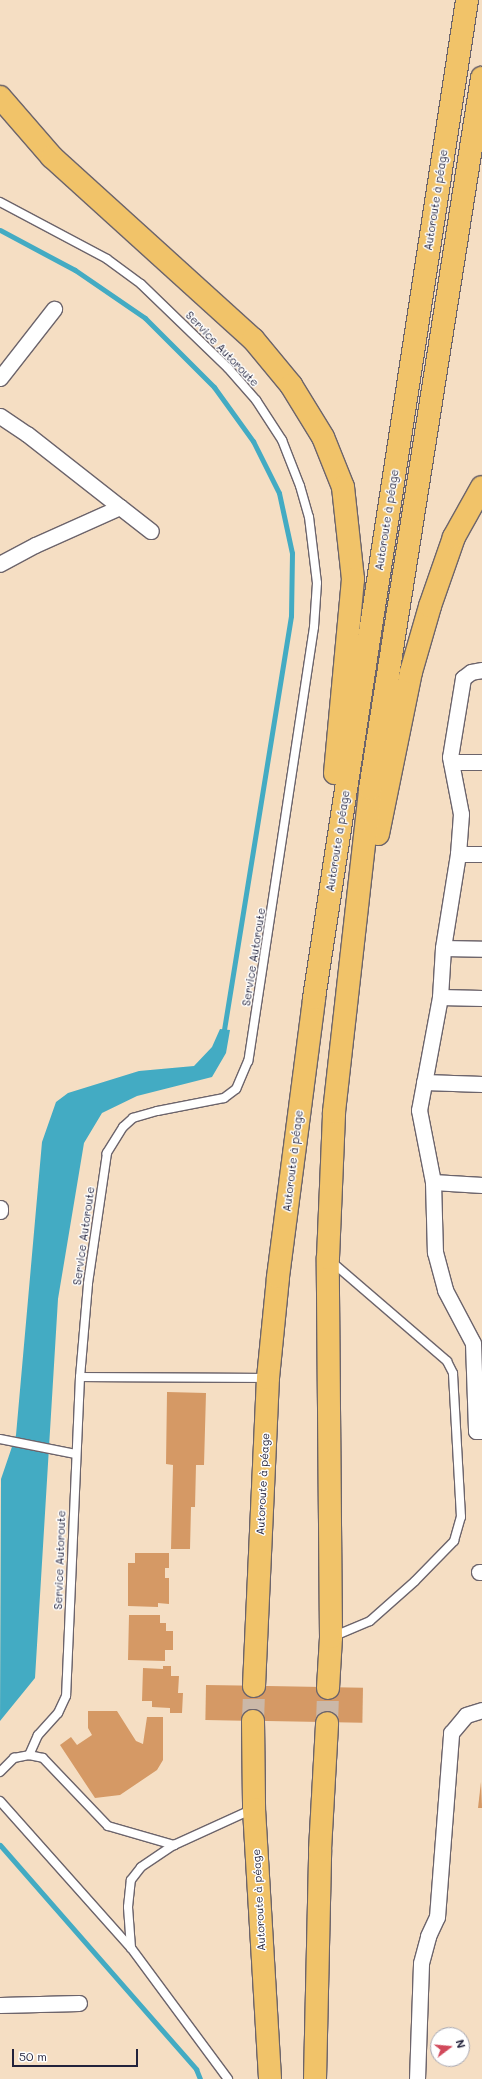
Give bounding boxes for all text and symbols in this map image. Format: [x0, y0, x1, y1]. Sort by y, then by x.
street label: Autoroute à péage [421, 148, 451, 252]
street label: Service Autoroute [183, 309, 261, 389]
street label: Autoroute à péage [372, 468, 402, 572]
street label: Autoroute à péage [323, 789, 353, 893]
street label: Service Autoroute [240, 907, 268, 1007]
street label: Autoroute à péage [280, 1109, 306, 1213]
street label: Service Autoroute [71, 1186, 97, 1286]
street label: Autoroute à péage [254, 1433, 272, 1535]
street label: Service Autoroute [52, 1510, 68, 1610]
street label: Autoroute à péage [250, 1849, 268, 1951]
north arrow [430, 2027, 470, 2067]
text: N [453, 2038, 469, 2050]
scale bar [14, 2041, 140, 2067]
text: 50 m [19, 2048, 47, 2064]

